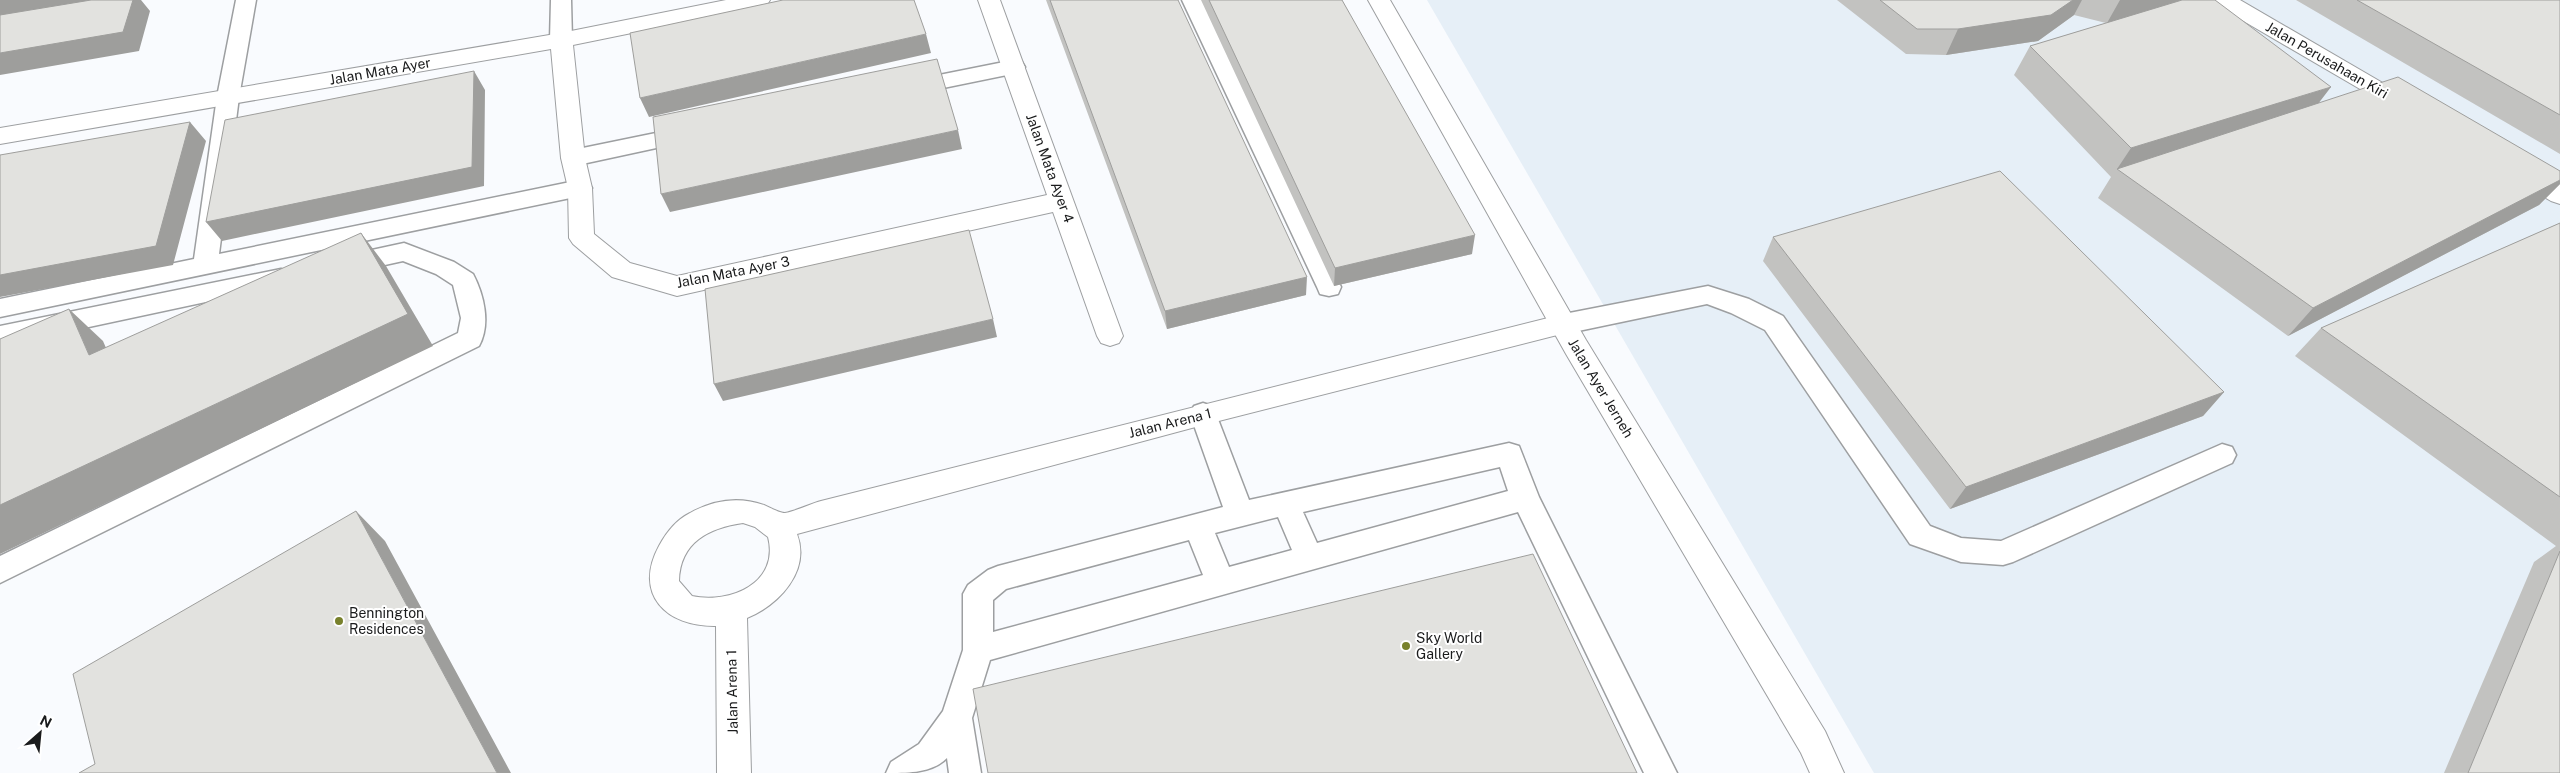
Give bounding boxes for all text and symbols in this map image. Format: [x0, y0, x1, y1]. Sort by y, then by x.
street label: Jalan Perusahaan Kiri [2263, 18, 2391, 102]
street label: Jalan Mata Ayer [328, 54, 432, 88]
street label: Jalan Mata Ayer 4 [1023, 111, 1077, 225]
street label: Jalan Mata Ayer 3 [675, 253, 791, 291]
street label: Jalan Ayer Jerneh [1565, 336, 1637, 440]
street label: Jalan Arena 1 [1127, 405, 1213, 441]
place label: Bennington Residences [349, 605, 424, 637]
marker: Bennington Residences [333, 615, 345, 627]
place label: Sky World Gallery [1416, 630, 1482, 662]
marker: Sky World Gallery [1400, 640, 1412, 652]
street label: Jalan Arena 1 [723, 650, 741, 734]
north arrow [15, 708, 65, 758]
text: N [37, 712, 54, 731]

